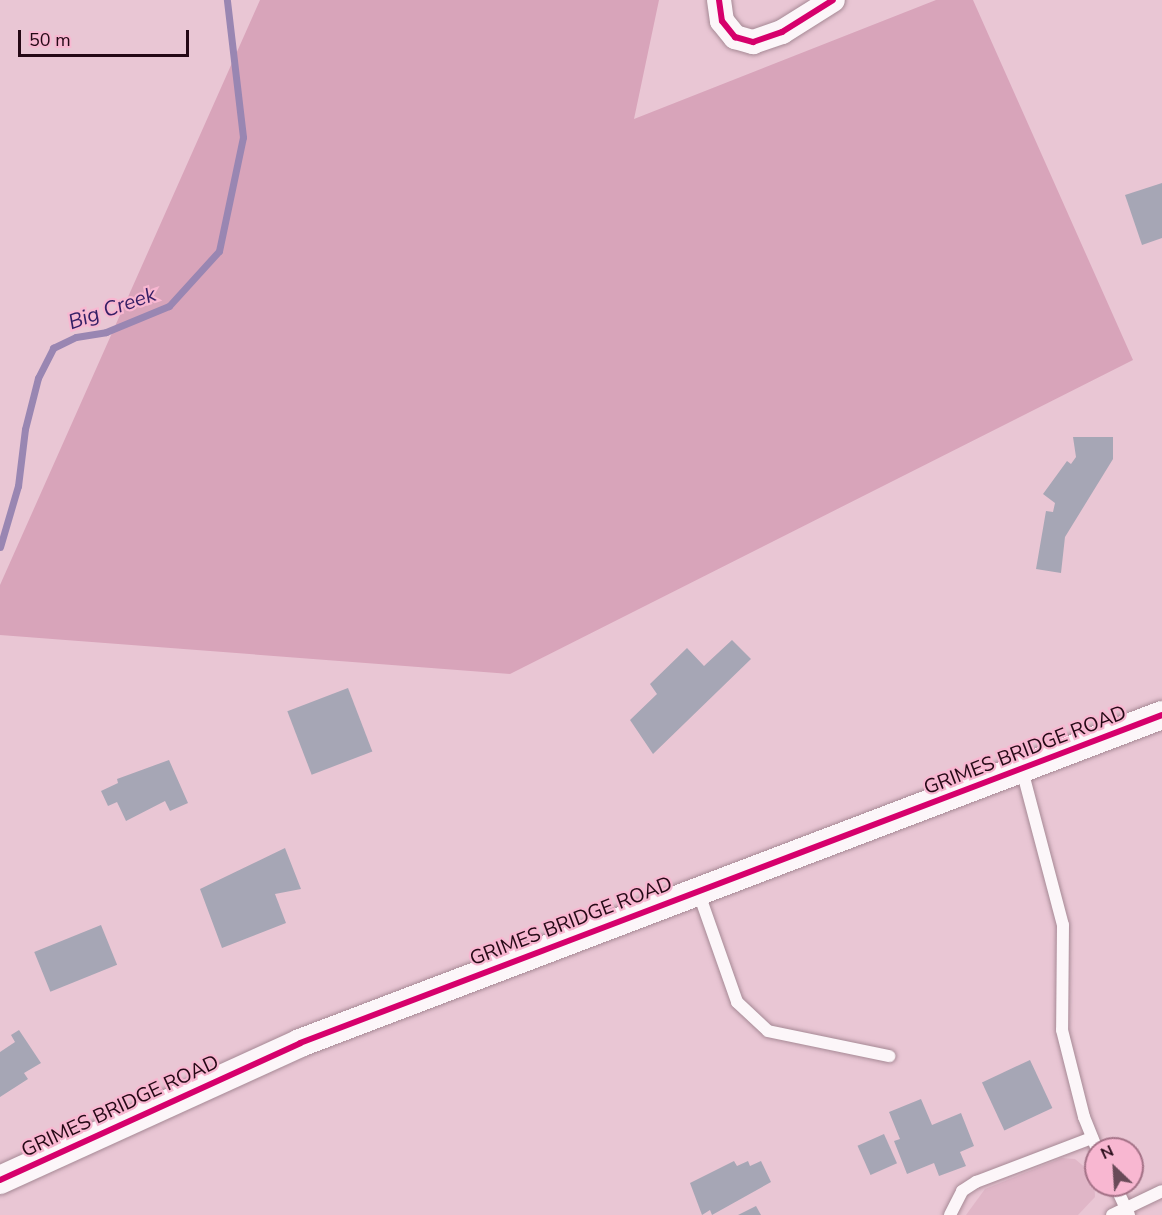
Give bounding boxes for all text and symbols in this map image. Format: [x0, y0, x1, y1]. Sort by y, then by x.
scale bar [21, 18, 192, 56]
text: 50 m [29, 28, 71, 52]
water label: Big Creek [65, 281, 159, 335]
street label: GRIMES BRIDGE ROAD [920, 700, 1130, 800]
street label: GRIMES BRIDGE ROAD [466, 871, 676, 971]
street label: GRIMES BRIDGE ROAD [18, 1050, 222, 1162]
north arrow [1084, 1137, 1144, 1197]
text: N [1097, 1140, 1117, 1165]

